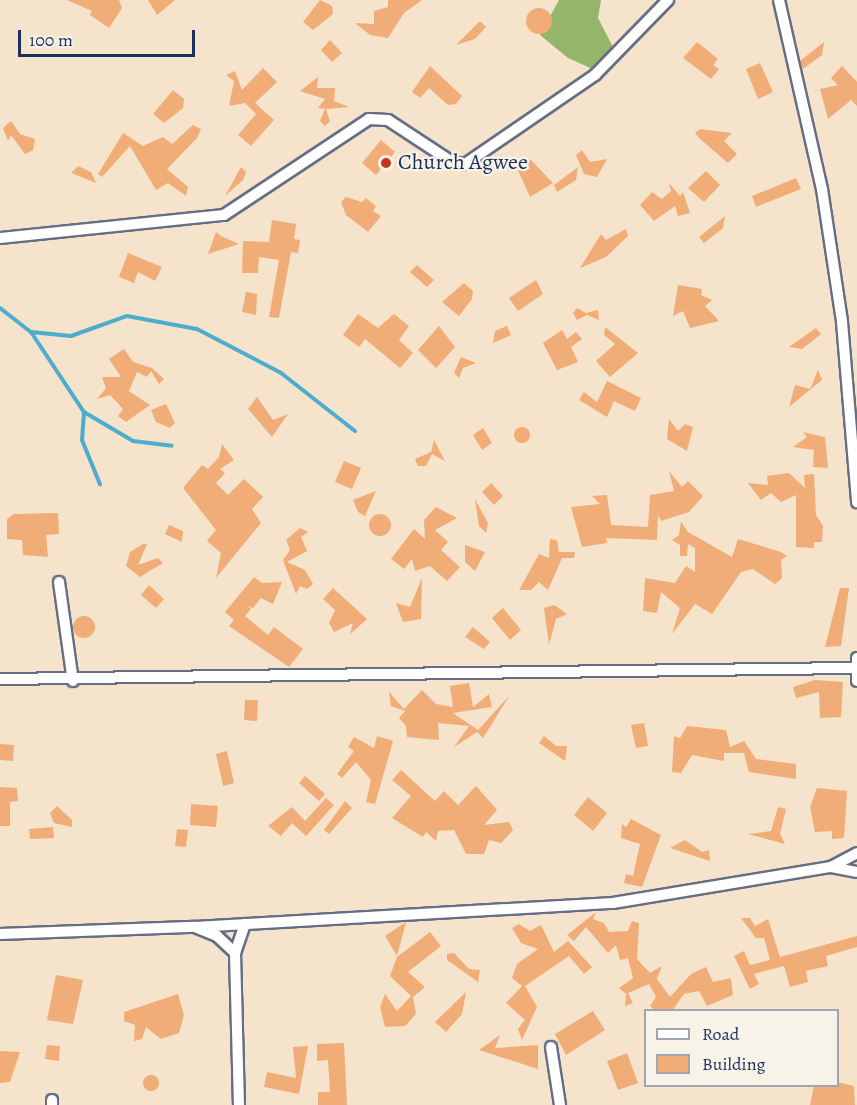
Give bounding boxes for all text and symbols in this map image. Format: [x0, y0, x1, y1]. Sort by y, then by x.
scale bar [21, 18, 198, 56]
text: 100 m [29, 28, 73, 52]
place label: Church Agwee [398, 150, 528, 176]
marker: Church Agwee [379, 156, 393, 170]
legend [644, 1009, 839, 1087]
text: Road [702, 1022, 739, 1046]
text: Building [702, 1052, 766, 1076]

